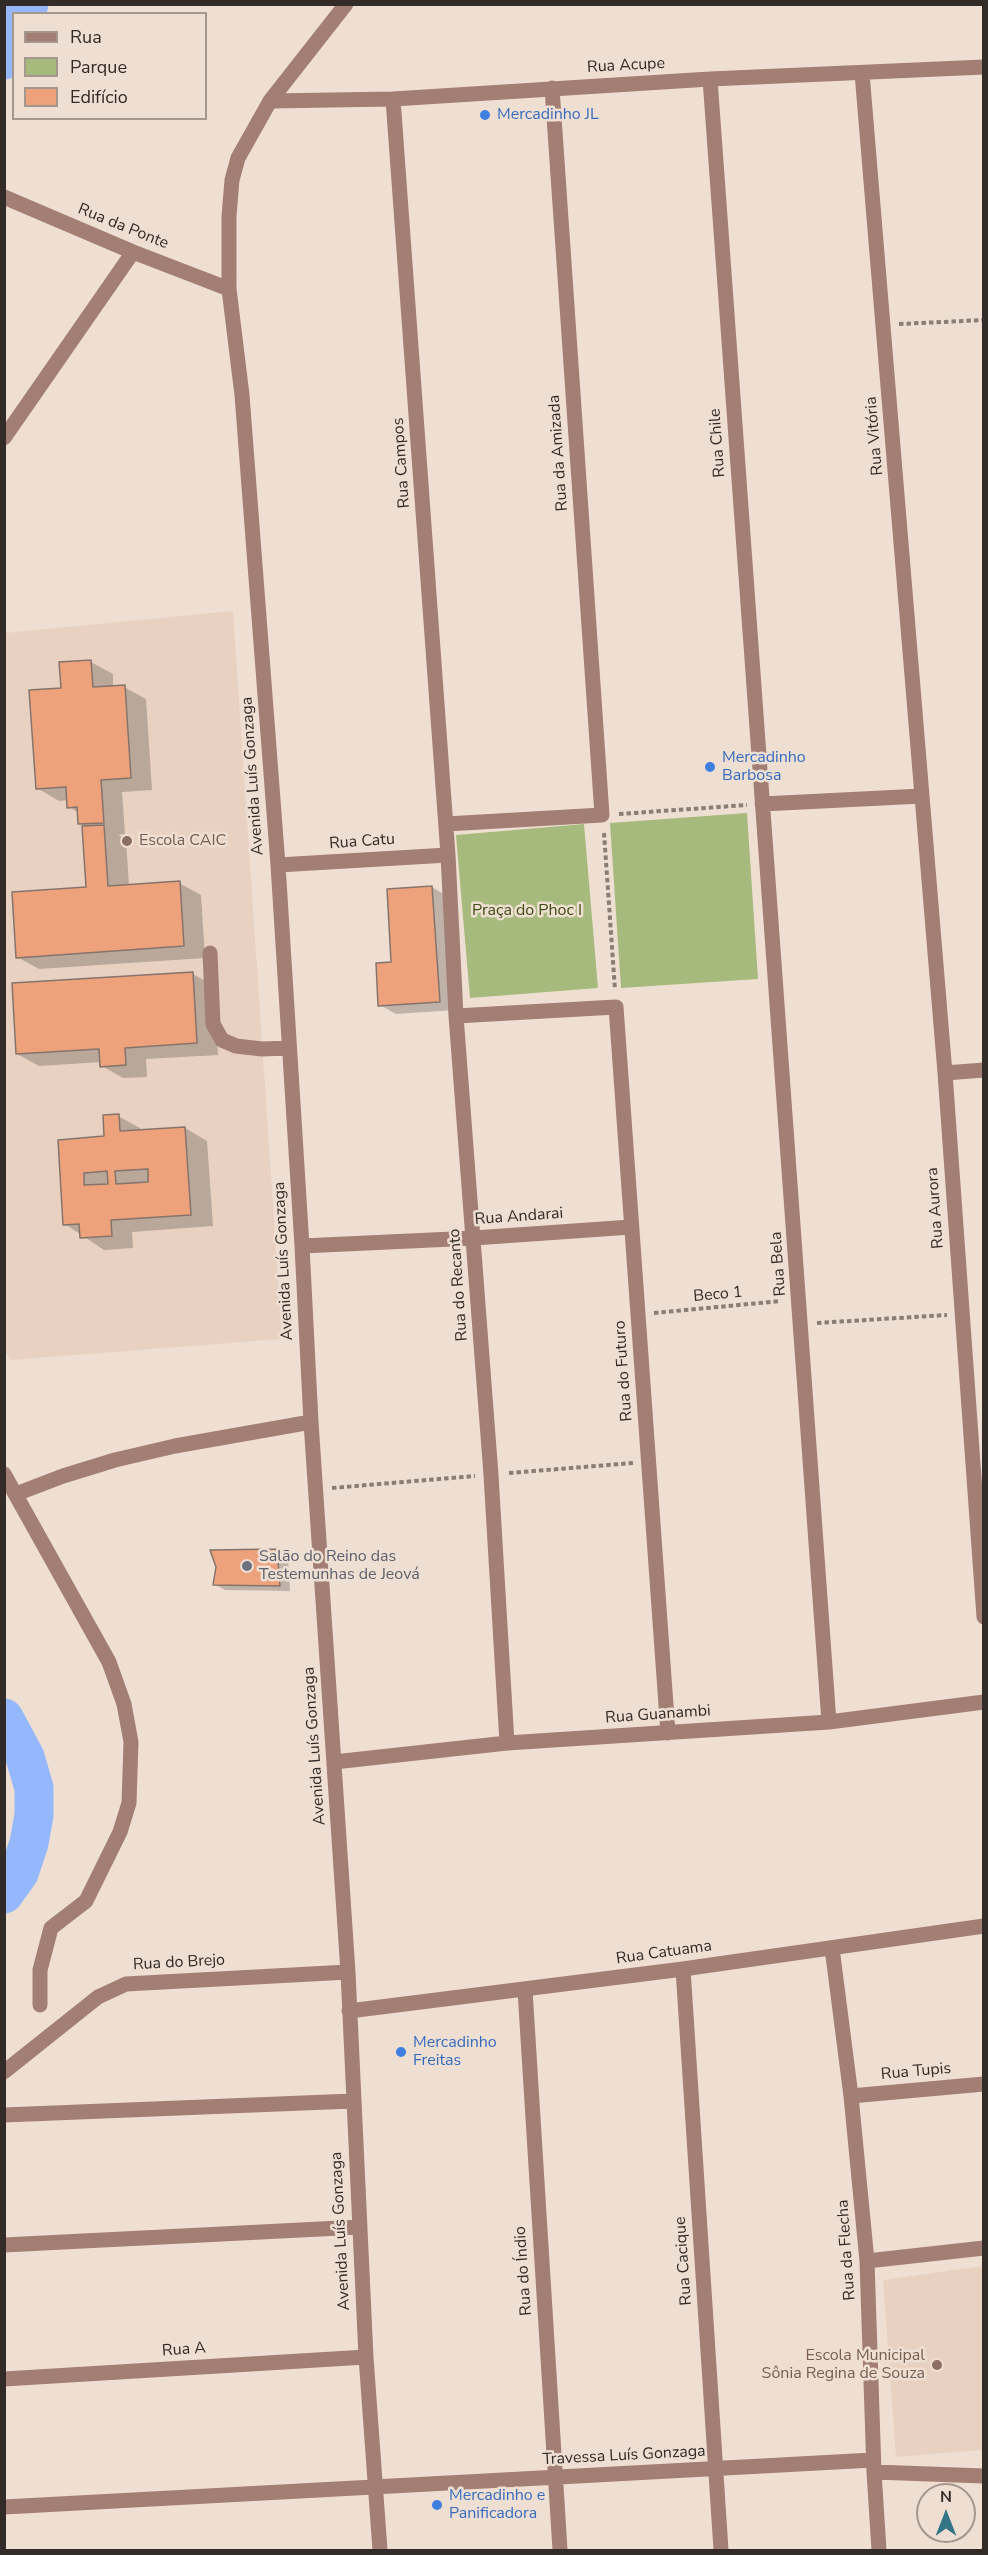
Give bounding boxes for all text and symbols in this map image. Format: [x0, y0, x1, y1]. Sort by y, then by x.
legend [12, 12, 207, 120]
text: Rua [70, 25, 102, 49]
street label: Rua Acupe [587, 54, 665, 78]
text: Parque [70, 55, 127, 79]
text: Edifício [70, 85, 128, 109]
place label: Mercadinho JL [497, 105, 599, 125]
marker: Mercadinho JL [478, 108, 492, 122]
street label: Rua da Ponte [75, 200, 171, 254]
street label: Rua da Amizada [545, 394, 573, 512]
street label: Rua Vitória [862, 396, 888, 476]
street label: Rua Chile [706, 408, 730, 478]
street label: Rua Campos [389, 417, 415, 509]
street label: Avenida Luís Gonzaga [238, 696, 268, 856]
place label: Mercadinho Barbosa [722, 748, 806, 786]
marker: Mercadinho Barbosa [703, 760, 717, 774]
street label: Rua Catu [328, 830, 396, 854]
place label: Escola CAIC [139, 831, 226, 851]
marker: Escola CAIC [120, 834, 134, 848]
park label: Praça do Phoc I [472, 901, 582, 921]
street label: Rua Aurora [924, 1167, 948, 1249]
street label: Avenida Luís Gonzaga [270, 1181, 298, 1341]
street label: Rua Andarai [474, 1204, 564, 1230]
street label: Rua do Recanto [445, 1228, 473, 1342]
street label: Rua Bela [767, 1231, 791, 1297]
street label: Beco 1 [693, 1283, 743, 1307]
street label: Rua do Futuro [611, 1320, 637, 1422]
place label: Salão do Reino das Testemunhas de Jeová [259, 1547, 420, 1585]
marker: Salão do Reino das Testemunhas de Jeová [240, 1559, 254, 1573]
street label: Avenida Luís Gonzaga [300, 1666, 330, 1826]
street label: Rua Guanambi [605, 1702, 711, 1728]
street label: Rua Catuama [615, 1937, 713, 1969]
street label: Rua do Brejo [132, 1951, 226, 1975]
place label: Mercadinho Freitas [413, 2033, 497, 2071]
marker: Mercadinho Freitas [394, 2045, 408, 2059]
street label: Rua Tupis [880, 2059, 952, 2085]
street label: Avenida Luís Gonzaga [327, 2151, 355, 2311]
street label: Rua da Flecha [834, 2199, 860, 2301]
street label: Rua Cacique [671, 2216, 697, 2306]
street label: Rua do Índio [511, 2226, 537, 2316]
street label: Rua A [161, 2339, 207, 2361]
place label: Escola Municipal Sônia Regina de Souza [762, 2346, 925, 2384]
marker: Escola Municipal Sônia Regina de Souza [930, 2358, 944, 2372]
street label: Travessa Luís Gonzaga [542, 2442, 706, 2470]
north arrow [916, 2483, 976, 2543]
place label: Mercadinho e Panificadora [449, 2486, 545, 2524]
text: N [940, 2486, 952, 2508]
marker: Mercadinho e Panificadora [430, 2498, 444, 2512]

